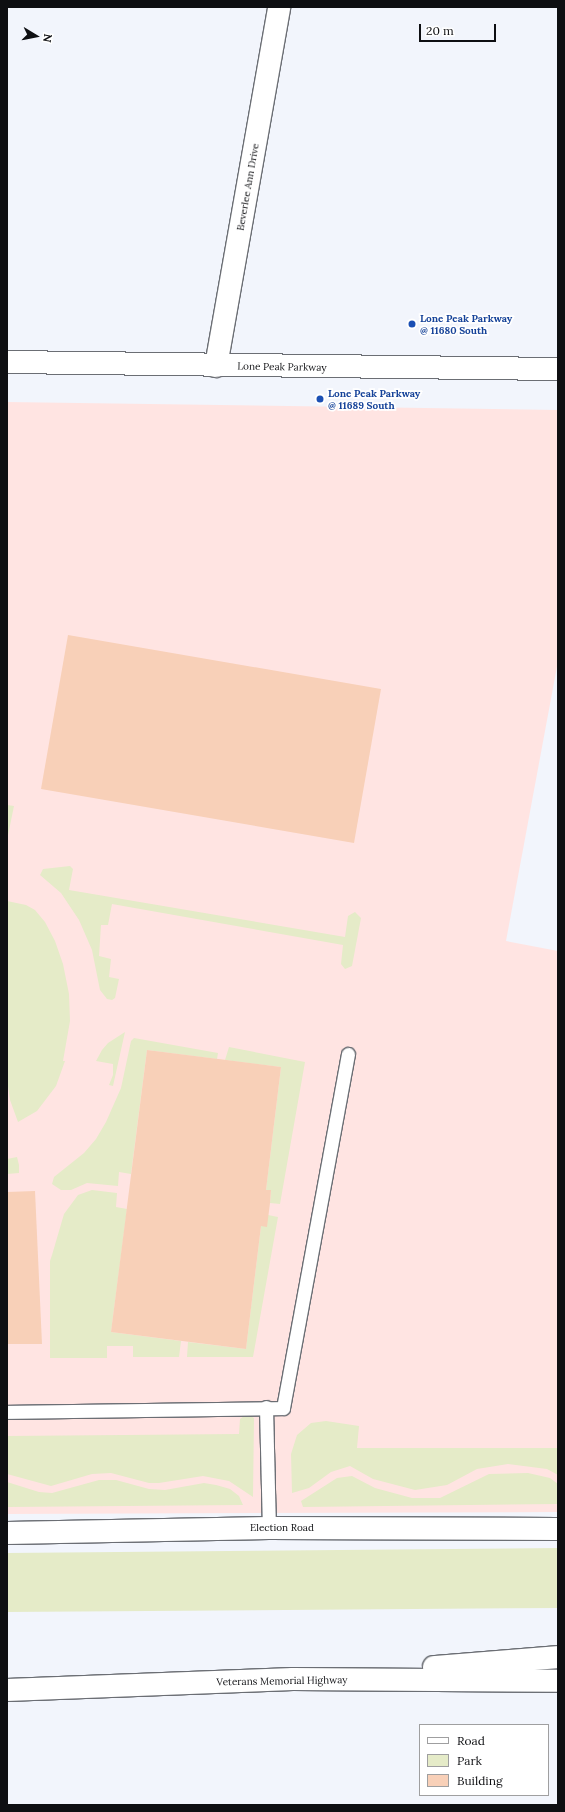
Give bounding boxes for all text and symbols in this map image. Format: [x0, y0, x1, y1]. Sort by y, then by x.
north arrow [16, 16, 56, 56]
scale bar [421, 16, 498, 42]
text: 20 m [426, 23, 454, 38]
text: N [40, 33, 55, 43]
street label: Beverlee Ann Drive [234, 142, 262, 232]
place label: Lone Peak Parkway @ 11680 South [420, 312, 512, 336]
marker: Lone Peak Parkway @ 11680 South [407, 319, 417, 329]
street label: Lone Peak Parkway [237, 360, 327, 374]
place label: Lone Peak Parkway @ 11689 South [328, 387, 420, 410]
marker: Lone Peak Parkway @ 11689 South [315, 394, 325, 404]
street label: Election Road [250, 1522, 314, 1534]
street label: Veterans Memorial Highway [216, 1674, 348, 1688]
legend [419, 1724, 549, 1796]
text: Road [457, 1733, 485, 1748]
text: Park [457, 1753, 482, 1768]
text: Building [457, 1773, 503, 1788]

